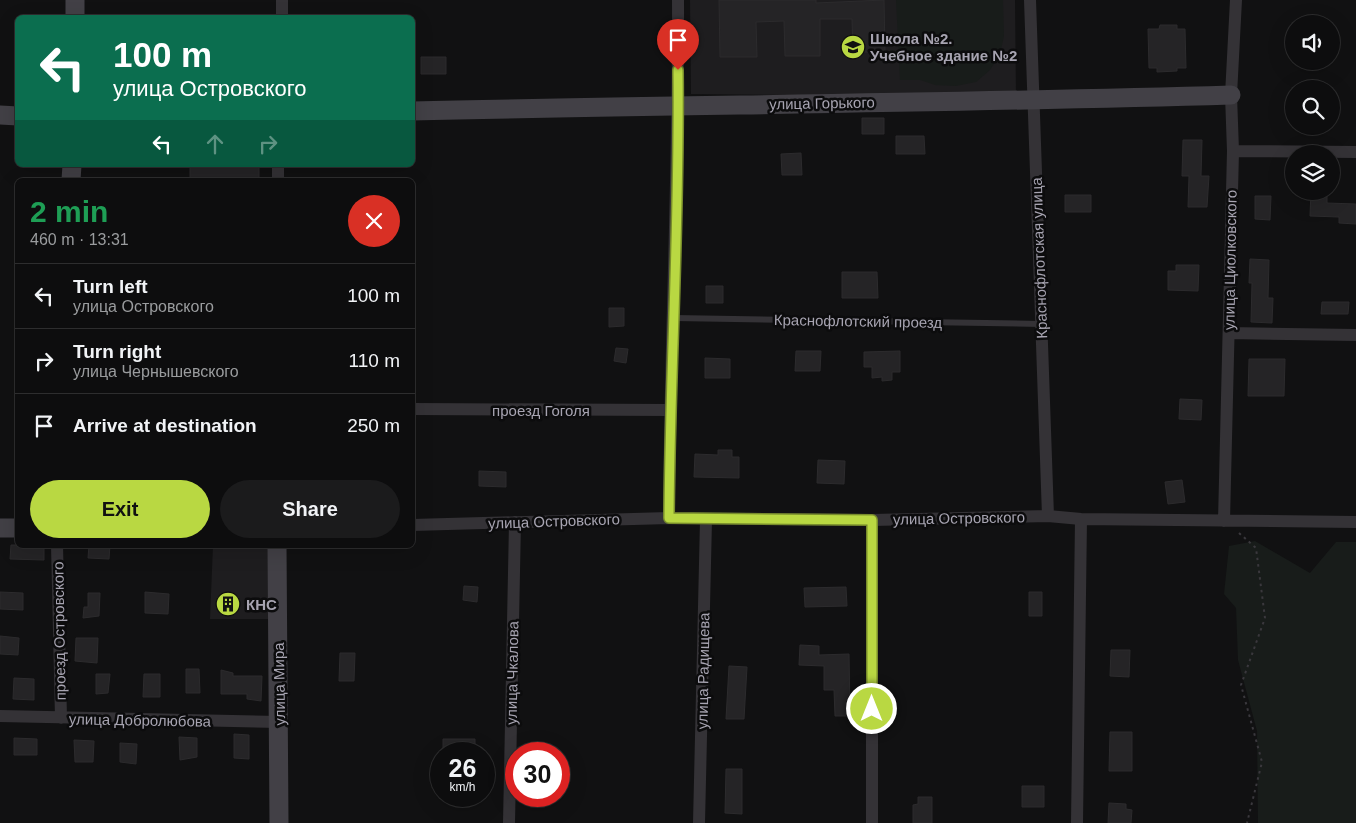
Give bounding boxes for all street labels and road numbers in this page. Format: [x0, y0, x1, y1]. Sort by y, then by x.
street label: улица Горького [769, 94, 875, 112]
street label: Краснофлотская улица [1028, 176, 1050, 339]
street label: улица Циолковского [1220, 190, 1240, 330]
street label: Краснофлотский проезд [774, 311, 943, 331]
street label: проезд Гоголя [492, 402, 590, 419]
street label: улица Островского [893, 508, 1025, 528]
street label: улица Островского [488, 510, 620, 532]
street label: проезд Островского [49, 561, 69, 701]
street label: улица Радищева [693, 612, 713, 730]
street label: улица Чкалова [503, 620, 521, 725]
street label: улица Мира [270, 642, 288, 726]
street label: улица Добролюбова [69, 710, 212, 730]

